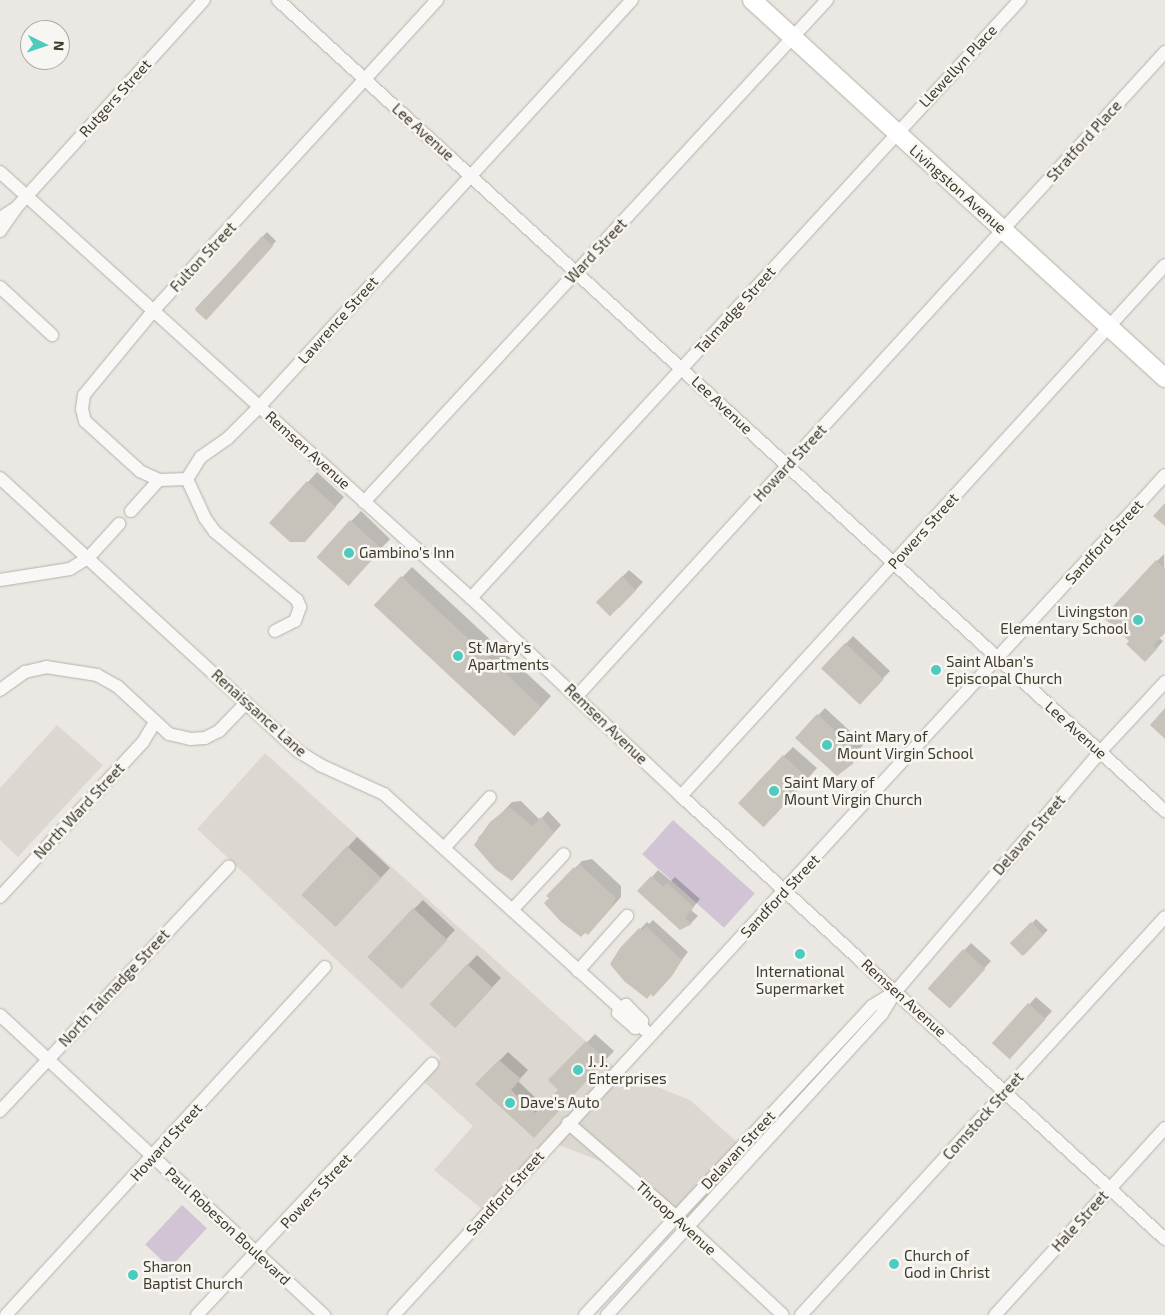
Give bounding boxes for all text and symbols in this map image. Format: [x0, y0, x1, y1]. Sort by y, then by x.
north arrow [20, 20, 70, 70]
street label: Llewellyn Place [915, 21, 1001, 111]
text: N [51, 40, 68, 52]
street label: Rutgers Street [75, 55, 155, 141]
street label: Stratford Place [1043, 97, 1125, 185]
street label: Lee Avenue [388, 99, 458, 165]
street label: Livingston Avenue [906, 141, 1010, 237]
street label: Ward Street [562, 215, 630, 287]
street label: Fulton Street [166, 218, 240, 296]
street label: Talmadge Street [691, 263, 779, 357]
street label: Lawrence Street [294, 273, 382, 367]
street label: Lee Avenue [688, 372, 756, 438]
street label: Remsen Avenue [262, 407, 354, 493]
street label: Howard Street [750, 421, 830, 505]
street label: Powers Street [884, 489, 962, 573]
street label: Sandford Street [1061, 496, 1147, 588]
place label: Gambino's Inn [359, 544, 454, 562]
marker: Gambino's Inn [343, 547, 355, 559]
place label: Livingston Elementary School [1000, 602, 1128, 637]
marker: Livingston Elementary School [1132, 614, 1144, 626]
place label: St Mary's Apartments [468, 638, 549, 673]
marker: St Mary's Apartments [452, 650, 464, 662]
place label: Saint Alban's Episcopal Church [946, 652, 1063, 687]
marker: Saint Alban's Episcopal Church [930, 664, 942, 676]
street label: Renaissance Lane [208, 666, 310, 760]
street label: Remsen Avenue [561, 680, 651, 768]
street label: Lee Avenue [1041, 697, 1111, 763]
place label: Saint Mary of Mount Virgin School [837, 727, 974, 762]
marker: Saint Mary of Mount Virgin School [821, 739, 833, 751]
street label: North Ward Street [30, 759, 128, 863]
place label: Saint Mary of Mount Virgin Church [784, 773, 923, 808]
marker: Saint Mary of Mount Virgin Church [768, 785, 780, 797]
street label: Delavan Street [989, 791, 1069, 879]
street label: Sandford Street [737, 851, 823, 941]
street label: North Talmadge Street [55, 925, 173, 1051]
marker: International Supermarket [794, 948, 806, 960]
street label: Remsen Avenue [858, 955, 950, 1041]
place label: International Supermarket [756, 962, 844, 997]
place label: J. J. Enterprises [588, 1052, 667, 1087]
marker: J. J. Enterprises [572, 1064, 584, 1076]
street label: Comstock Street [939, 1068, 1027, 1164]
place label: Dave's Auto [520, 1094, 600, 1112]
marker: Dave's Auto [504, 1097, 516, 1109]
street label: Howard Street [126, 1099, 206, 1185]
street label: Delavan Street [697, 1107, 779, 1193]
street label: Sandford Street [462, 1147, 548, 1239]
street label: Powers Street [277, 1150, 355, 1232]
street label: Paul Robeson Boulevard [161, 1163, 295, 1289]
street label: Throop Avenue [632, 1177, 720, 1259]
street label: Hale Street [1048, 1187, 1112, 1255]
place label: Church of God in Christ [904, 1246, 990, 1281]
place label: Sharon Baptist Church [143, 1257, 243, 1292]
marker: Church of God in Christ [888, 1258, 900, 1270]
marker: Sharon Baptist Church [127, 1269, 139, 1281]

